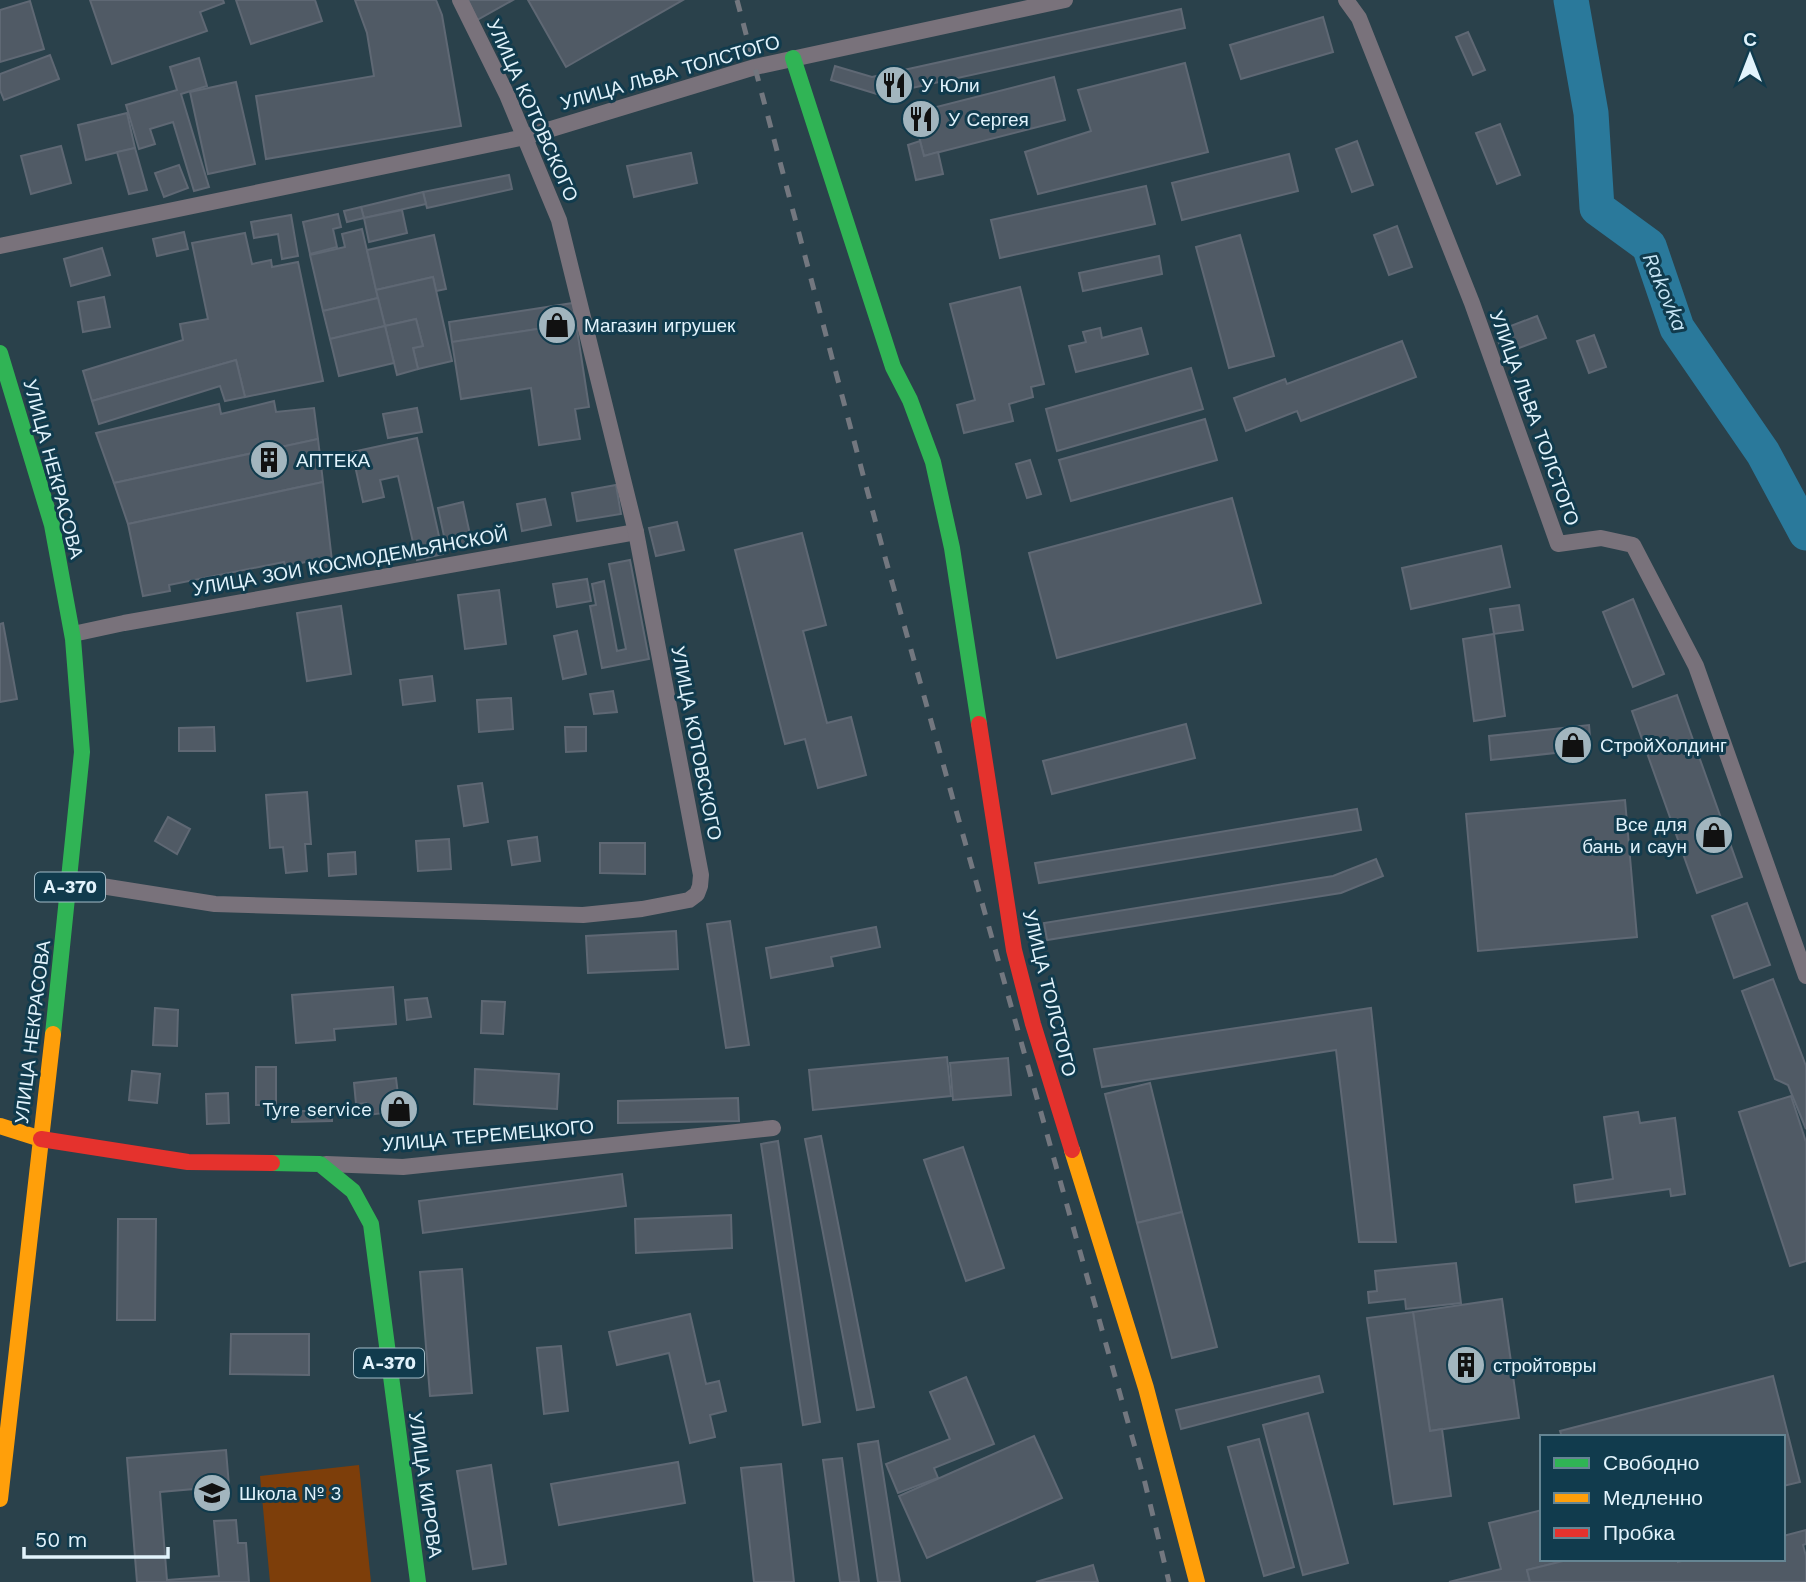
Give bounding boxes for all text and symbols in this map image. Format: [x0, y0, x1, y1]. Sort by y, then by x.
street label: УЛИЦА КОТОВСКОГО [482, 15, 583, 205]
north arrow [1715, 21, 1785, 91]
text: С [1743, 28, 1757, 51]
street label: УЛИЦА ЛЬВА ТОЛСТОГО [558, 30, 783, 115]
restaurant icon: У Юли [873, 64, 915, 106]
place label: У Юли [921, 74, 980, 97]
restaurant icon: У Сергея [900, 98, 942, 140]
place label: У Сергея [948, 108, 1029, 131]
water label: Rakovka [1638, 249, 1693, 335]
shop icon: Магазин игрушек [536, 304, 578, 346]
street label: УЛИЦА ЛЬВА ТОЛСТОГО [1485, 307, 1584, 529]
place label: Магазин игрушек [584, 314, 736, 337]
street label: УЛИЦА НЕКРАСОВА [19, 377, 89, 562]
building icon: АПТЕКА [248, 439, 290, 481]
place label: АПТЕКА [296, 449, 370, 472]
street label: УЛИЦА ЗОИ КОСМОДЕМЬЯНСКОЙ [191, 522, 510, 601]
street label: УЛИЦА КОТОВСКОГО [666, 644, 727, 842]
shop icon: СтройХолдинг [1552, 724, 1594, 766]
place label: СтройХолдинг [1600, 734, 1727, 757]
place label: Все для бань и саун [1582, 813, 1687, 858]
shop icon: Все для бань и саун [1693, 814, 1735, 856]
road number: А-370 [35, 872, 105, 902]
street label: УЛИЦА ТОЛСТОГО [1018, 907, 1081, 1079]
street label: УЛИЦА НЕКРАСОВА [10, 939, 55, 1125]
shop icon: Tyre service [378, 1088, 420, 1130]
place label: Tyre service [262, 1098, 372, 1121]
street label: УЛИЦА ТЕРЕМЕЦКОГО [381, 1115, 595, 1156]
building icon: стройтовры [1445, 1344, 1487, 1386]
road number: А-370 [354, 1348, 424, 1378]
place label: стройтовры [1493, 1354, 1596, 1377]
street label: УЛИЦА КИРОВА [404, 1411, 447, 1560]
legend [1540, 1435, 1785, 1561]
text: Свободно [1603, 1450, 1700, 1475]
school or university icon: Школа № 3 [191, 1472, 233, 1514]
place label: Школа № 3 [239, 1482, 342, 1505]
text: Медленно [1603, 1485, 1703, 1510]
scale bar [24, 1516, 168, 1560]
text: Пробка [1603, 1520, 1675, 1545]
text: 50 m [35, 1527, 87, 1552]

